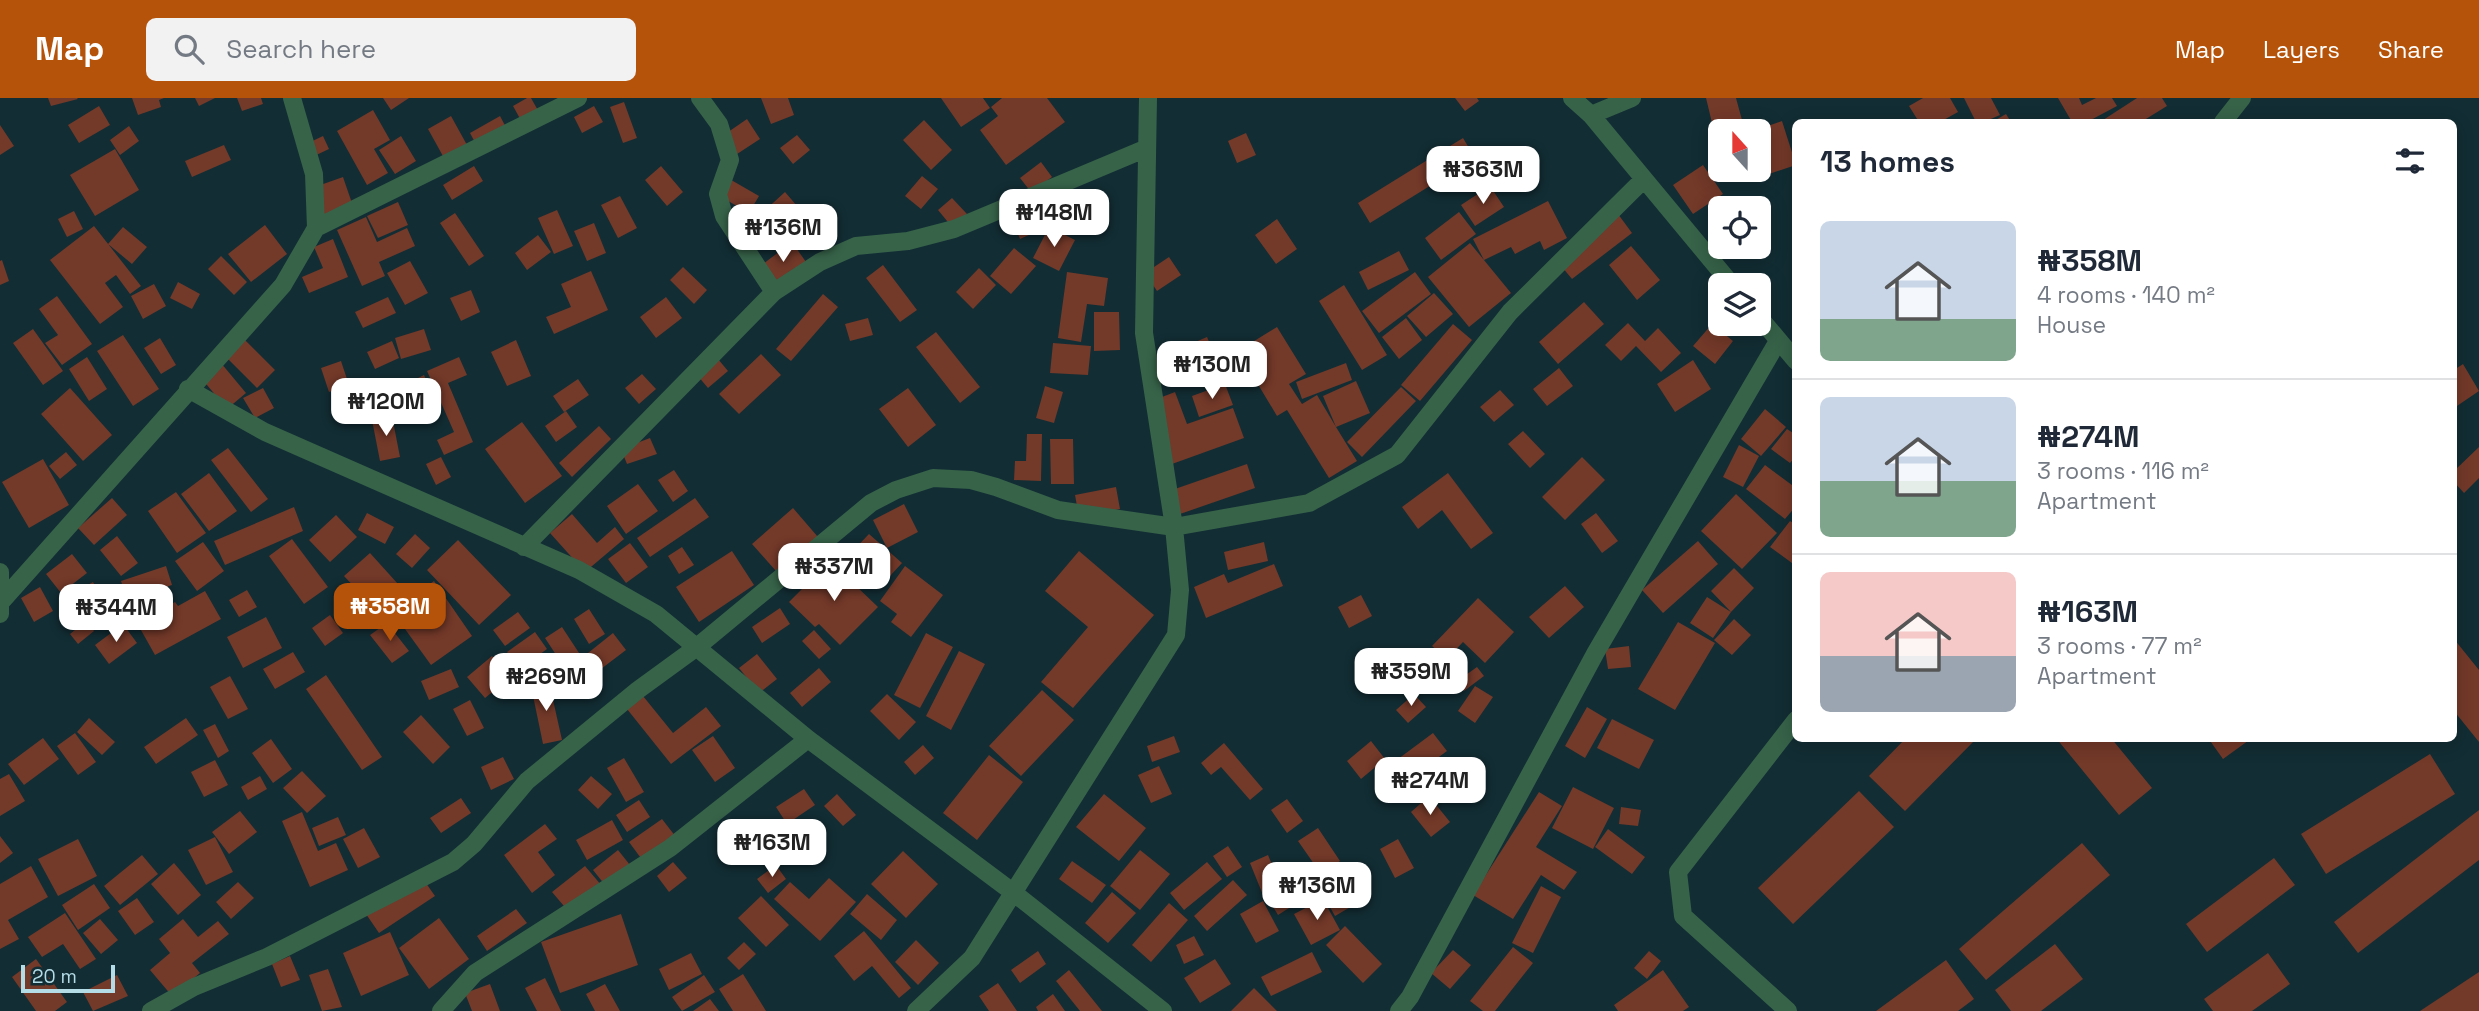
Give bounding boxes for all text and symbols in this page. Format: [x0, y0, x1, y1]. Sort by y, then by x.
search box [146, 18, 636, 81]
text: Map [35, 28, 104, 70]
icon: search [170, 30, 208, 68]
text: Search here [226, 32, 376, 66]
text: Map [2175, 34, 2225, 65]
text: Layers [2263, 34, 2340, 65]
text: Share [2378, 34, 2444, 65]
north arrow [1708, 119, 1771, 182]
map controls [1708, 119, 1771, 336]
text: 13 homes [1820, 142, 1955, 181]
icon: filters [2391, 142, 2429, 180]
pin: ₦363M [1434, 146, 1532, 206]
text: ₦363M [1442, 154, 1524, 184]
pin: ₦148M [1005, 190, 1103, 249]
button: locate [1708, 196, 1771, 259]
text: ₦148M [1015, 197, 1093, 227]
pin: ₦136M [734, 204, 832, 264]
text: ₦136M [744, 212, 822, 242]
text: ₦358M [2037, 241, 2142, 280]
icon: home [1876, 249, 1960, 333]
button: layers [1708, 273, 1771, 336]
text: 4 rooms · 140 m² [2037, 280, 2215, 310]
text: House [2037, 310, 2106, 340]
pin: ₦130M [1163, 342, 1261, 401]
text: ₦130M [1173, 349, 1251, 379]
pin: ₦120M [337, 378, 435, 438]
text: ₦120M [347, 386, 425, 416]
text: ₦274M [2037, 417, 2139, 456]
icon: home [1876, 425, 1960, 509]
text: 3 rooms · 116 m² [2037, 456, 2209, 486]
text: Apartment [2037, 486, 2157, 516]
pin: ₦337M [785, 544, 883, 603]
text: ₦337M [794, 551, 874, 581]
pin: ₦344M [67, 584, 165, 644]
pin: ₦358M [341, 584, 439, 643]
text: ₦358M [350, 591, 430, 621]
text: ₦344M [75, 592, 157, 622]
text: ₦163M [2037, 592, 2138, 631]
icon: home [1876, 600, 1960, 684]
text: 3 rooms · 77 m² [2037, 631, 2202, 661]
pin: ₦359M [1362, 648, 1460, 708]
pin: ₦269M [497, 654, 595, 713]
text: ₦359M [1371, 656, 1451, 686]
text: ₦269M [506, 661, 586, 691]
text: Apartment [2037, 661, 2157, 691]
pin: ₦274M [1381, 758, 1479, 817]
text: ₦274M [1391, 765, 1469, 795]
pin: ₦163M [723, 820, 821, 879]
text: ₦163M [733, 827, 811, 857]
pin: ₦136M [1268, 862, 1366, 922]
text: ₦136M [1278, 870, 1356, 900]
scale bar [21, 962, 116, 994]
text: 20 m [32, 964, 77, 989]

